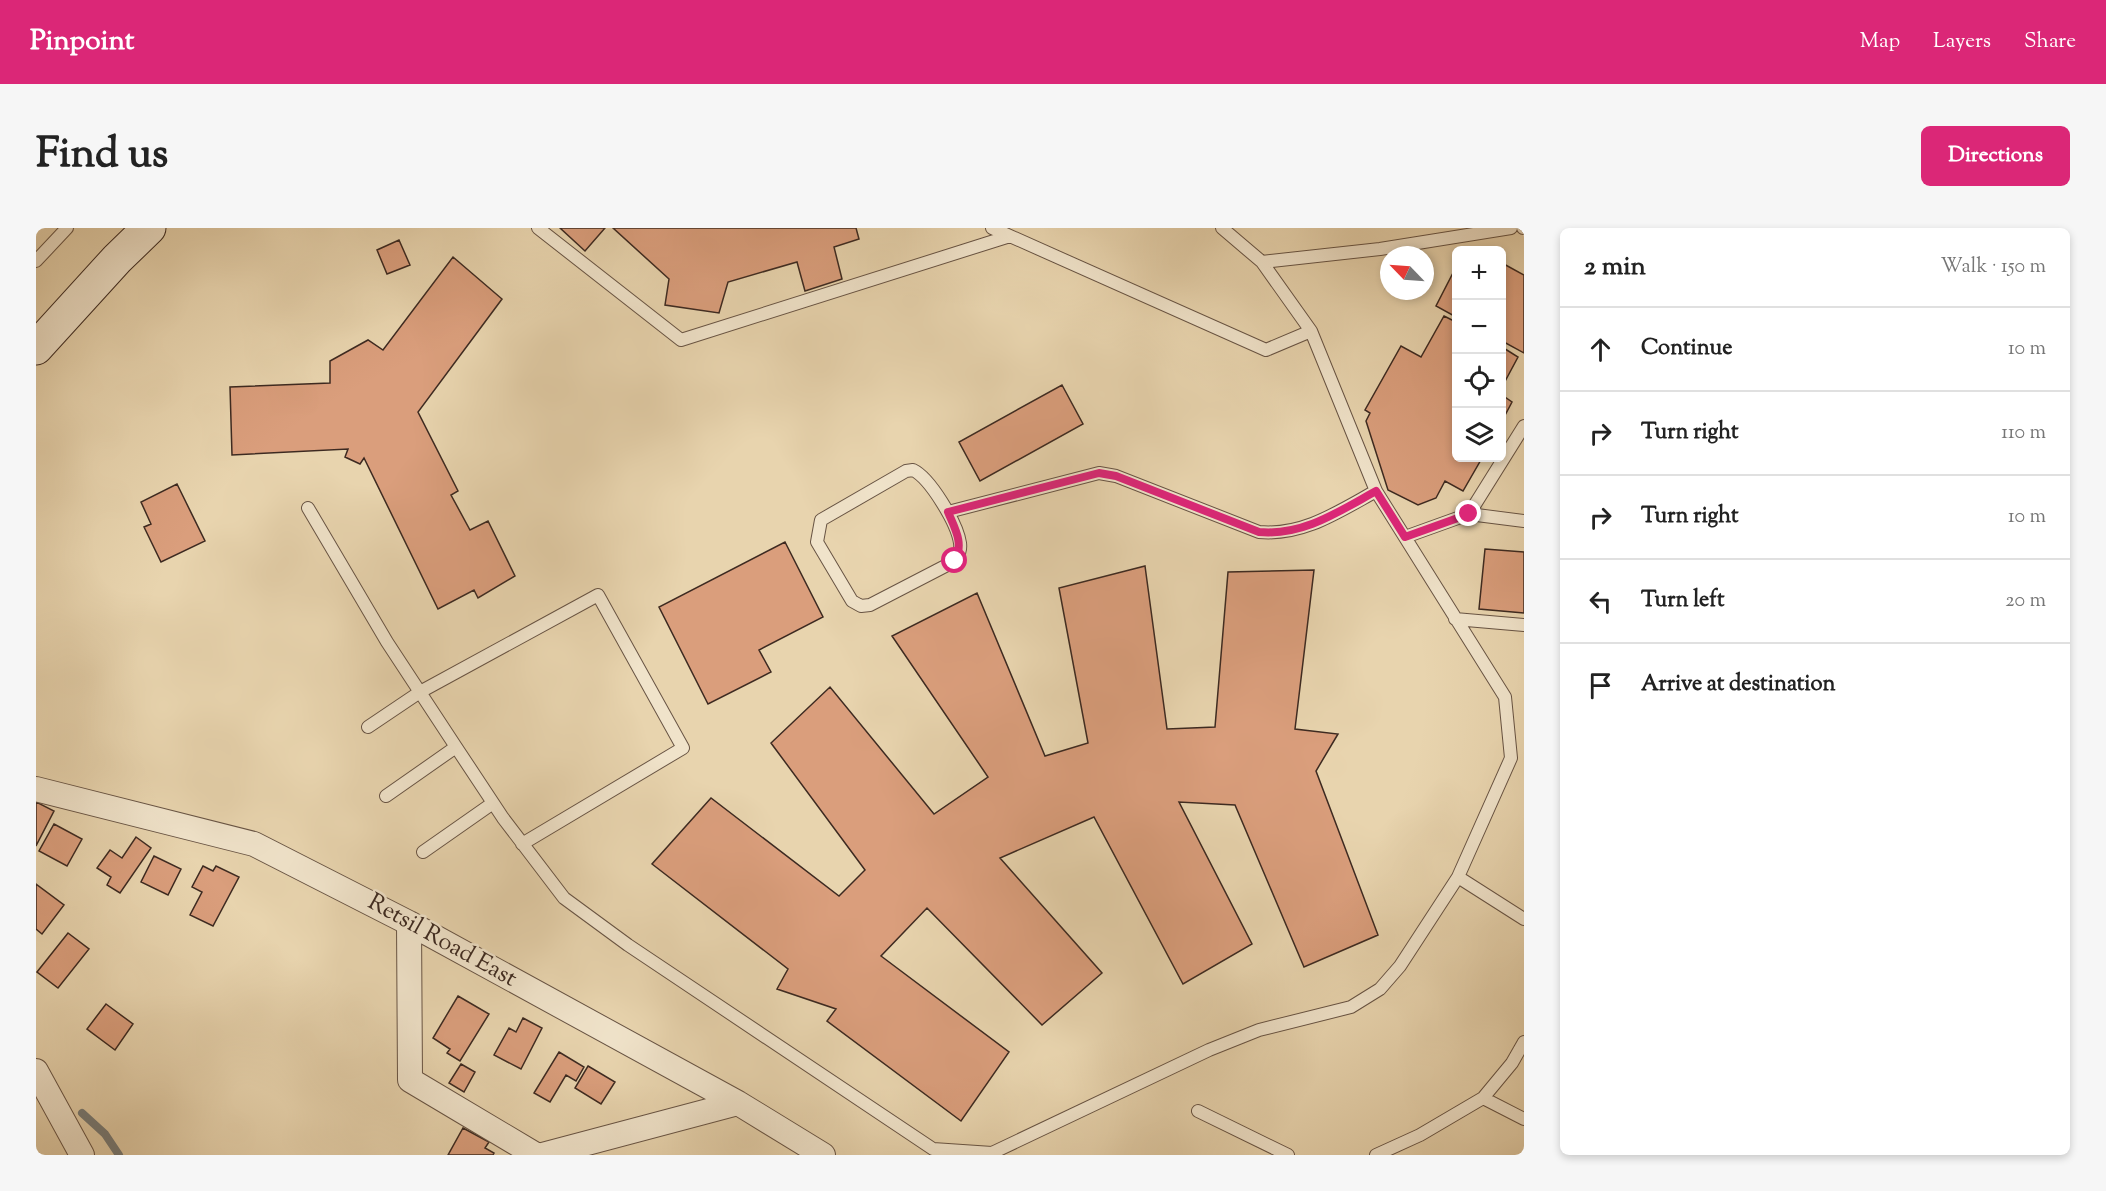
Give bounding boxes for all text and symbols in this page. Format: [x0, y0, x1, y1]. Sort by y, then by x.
text: Pinpoint [30, 22, 134, 62]
text: Map [1860, 27, 1900, 57]
text: Layers [1933, 27, 1991, 57]
text: Share [2024, 27, 2076, 57]
text: Find us [36, 126, 168, 186]
button: Directions [1921, 126, 2070, 186]
north arrow [1380, 246, 1434, 300]
map controls [1452, 246, 1506, 462]
button: + [1452, 246, 1506, 300]
text: 2 min [1584, 249, 1646, 286]
text: Walk · 150 m [1940, 253, 2046, 282]
button: − [1452, 300, 1506, 354]
icon: ahead [1584, 333, 1617, 366]
text: Continue [1641, 333, 1732, 365]
text: 10 m [2008, 335, 2046, 364]
button: locate [1452, 354, 1506, 408]
button: layers [1452, 408, 1506, 462]
icon: right [1584, 417, 1617, 450]
text: Turn right [1641, 417, 1738, 449]
text: 110 m [2001, 419, 2046, 448]
route end [1455, 500, 1481, 526]
icon: right [1584, 501, 1617, 534]
text: Turn right [1641, 501, 1738, 533]
text: 10 m [2008, 503, 2046, 532]
route start [941, 547, 967, 573]
icon: left [1584, 585, 1617, 618]
text: Turn left [1641, 585, 1724, 617]
text: 20 m [2005, 587, 2046, 616]
icon: arrive [1584, 669, 1617, 702]
text: Arrive at destination [1641, 669, 1836, 701]
street label: Retsil Road East [361, 886, 523, 996]

